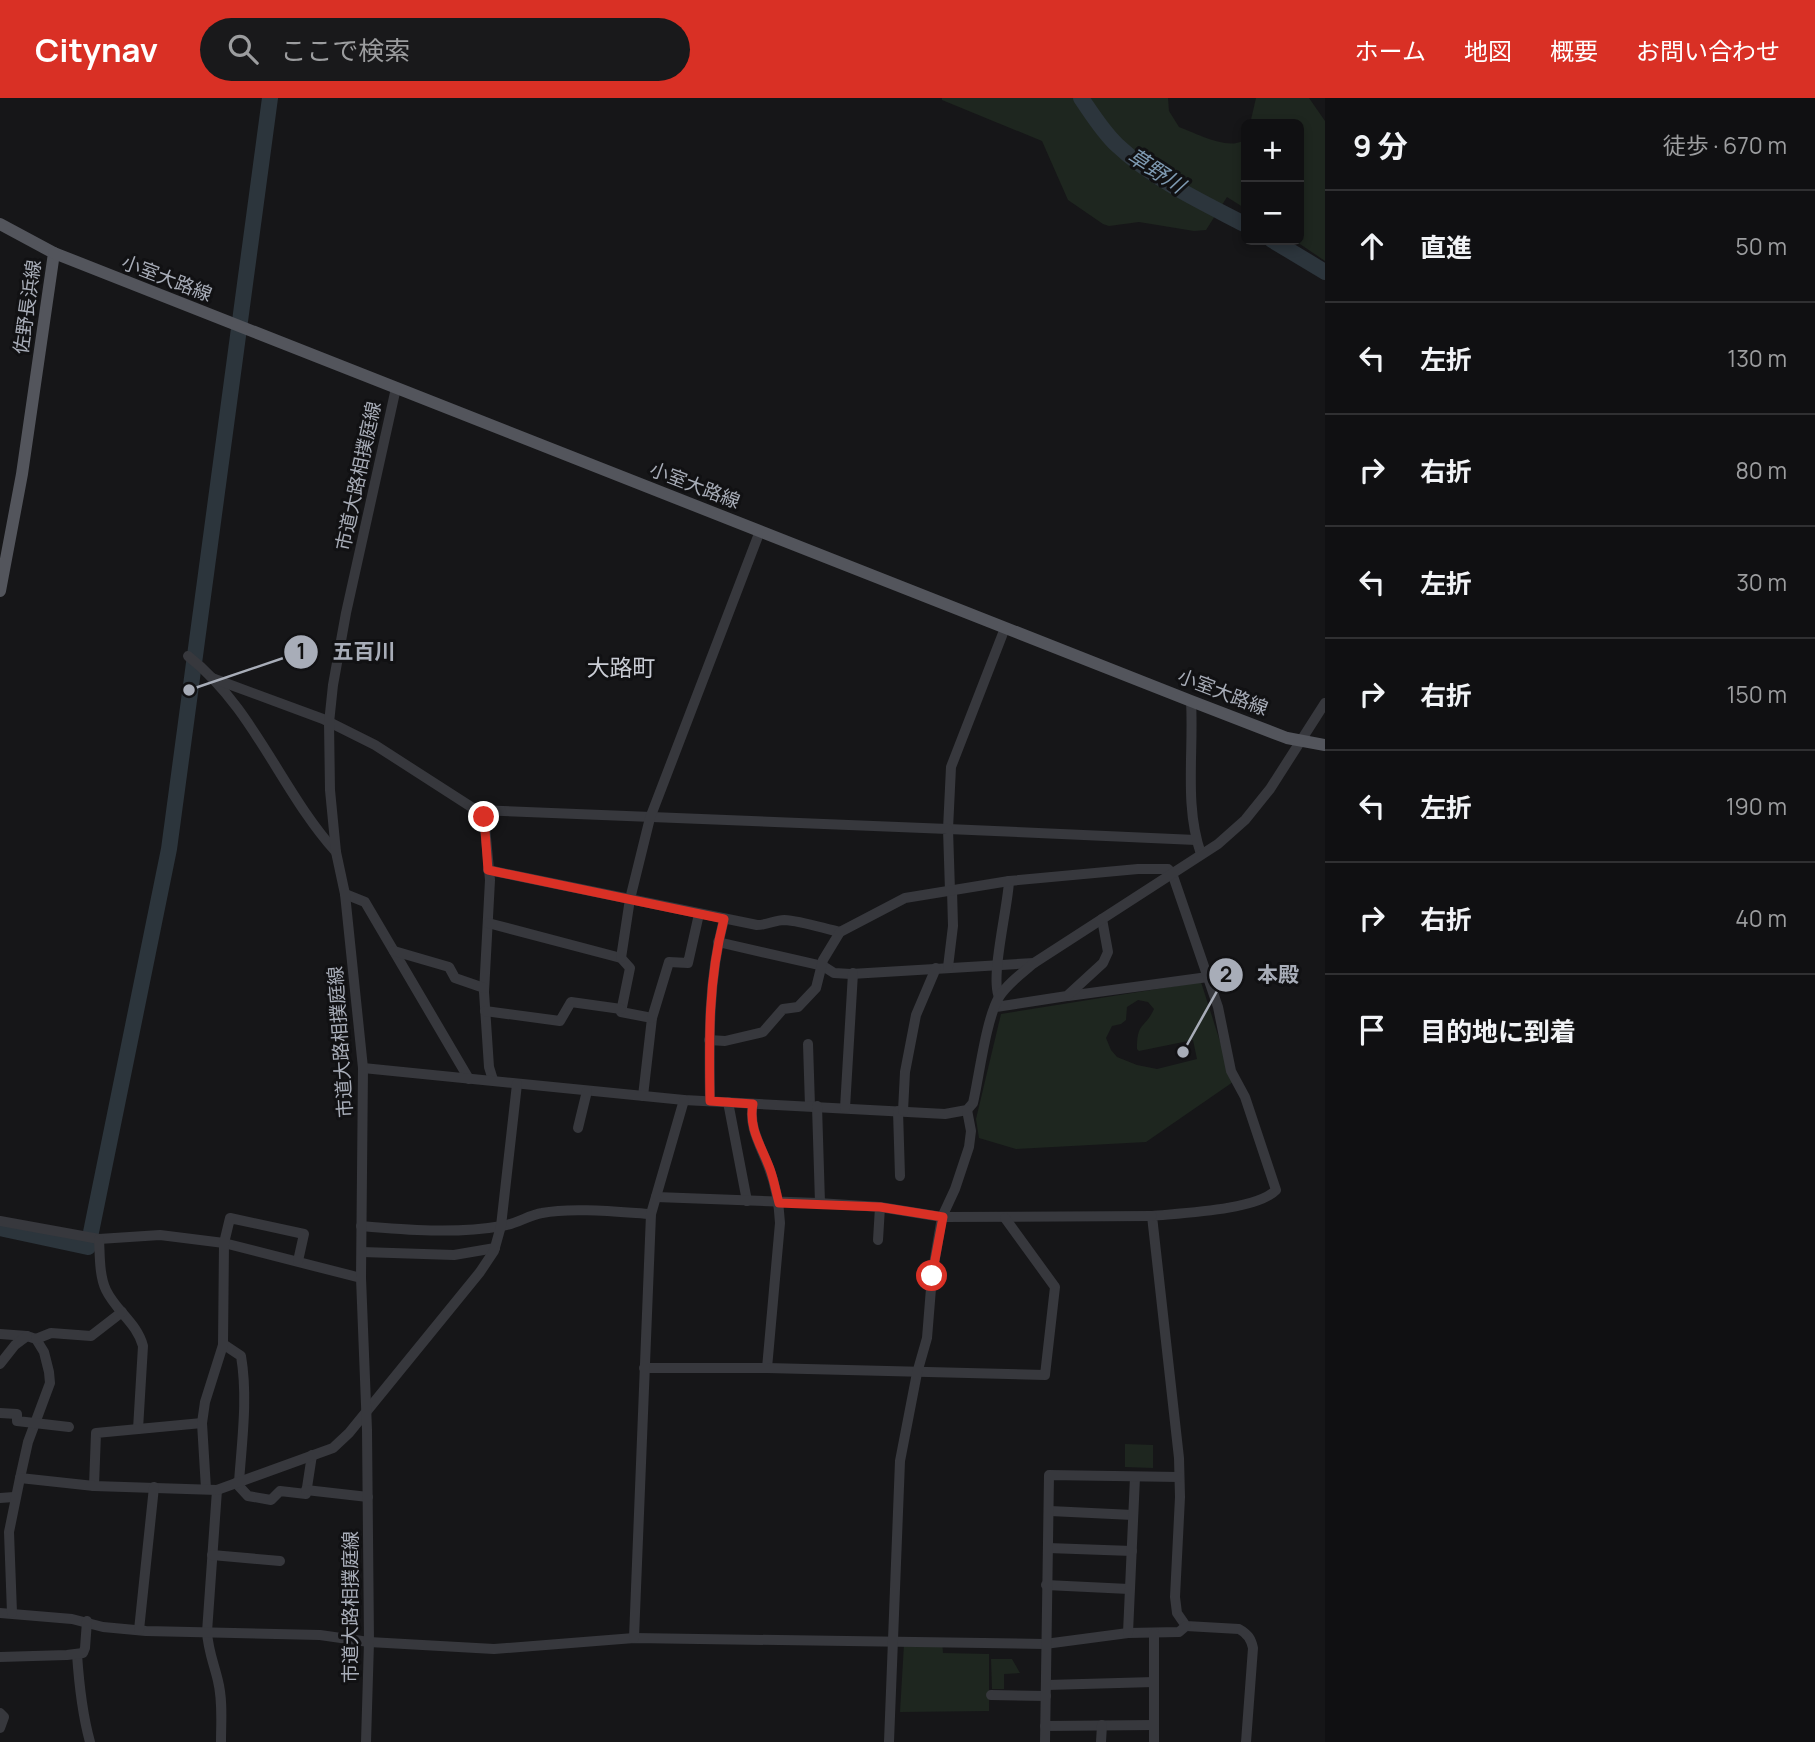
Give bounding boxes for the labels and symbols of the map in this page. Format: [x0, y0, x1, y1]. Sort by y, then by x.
water label: 草野川 [1123, 141, 1192, 200]
street label: 小室大路線 [118, 249, 216, 307]
street label: 佐野長浜線 [8, 258, 46, 356]
street label: 市道大路相撲庭線 [329, 399, 387, 553]
street label: 小室大路線 [646, 456, 744, 514]
callout: 五百川 [283, 631, 409, 673]
text: 1 [296, 637, 306, 665]
text: 五百川 [333, 637, 396, 665]
district label: 大路町 [587, 651, 656, 683]
street label: 小室大路線 [1174, 663, 1272, 721]
route end [468, 801, 499, 832]
callout: 本殿 [1208, 954, 1313, 996]
text: 2 [1220, 960, 1232, 988]
text: 本殿 [1257, 960, 1299, 988]
street label: 市道大路相撲庭線 [322, 965, 358, 1119]
route start [916, 1260, 947, 1291]
street label: 市道大路相撲庭線 [337, 1531, 363, 1683]

